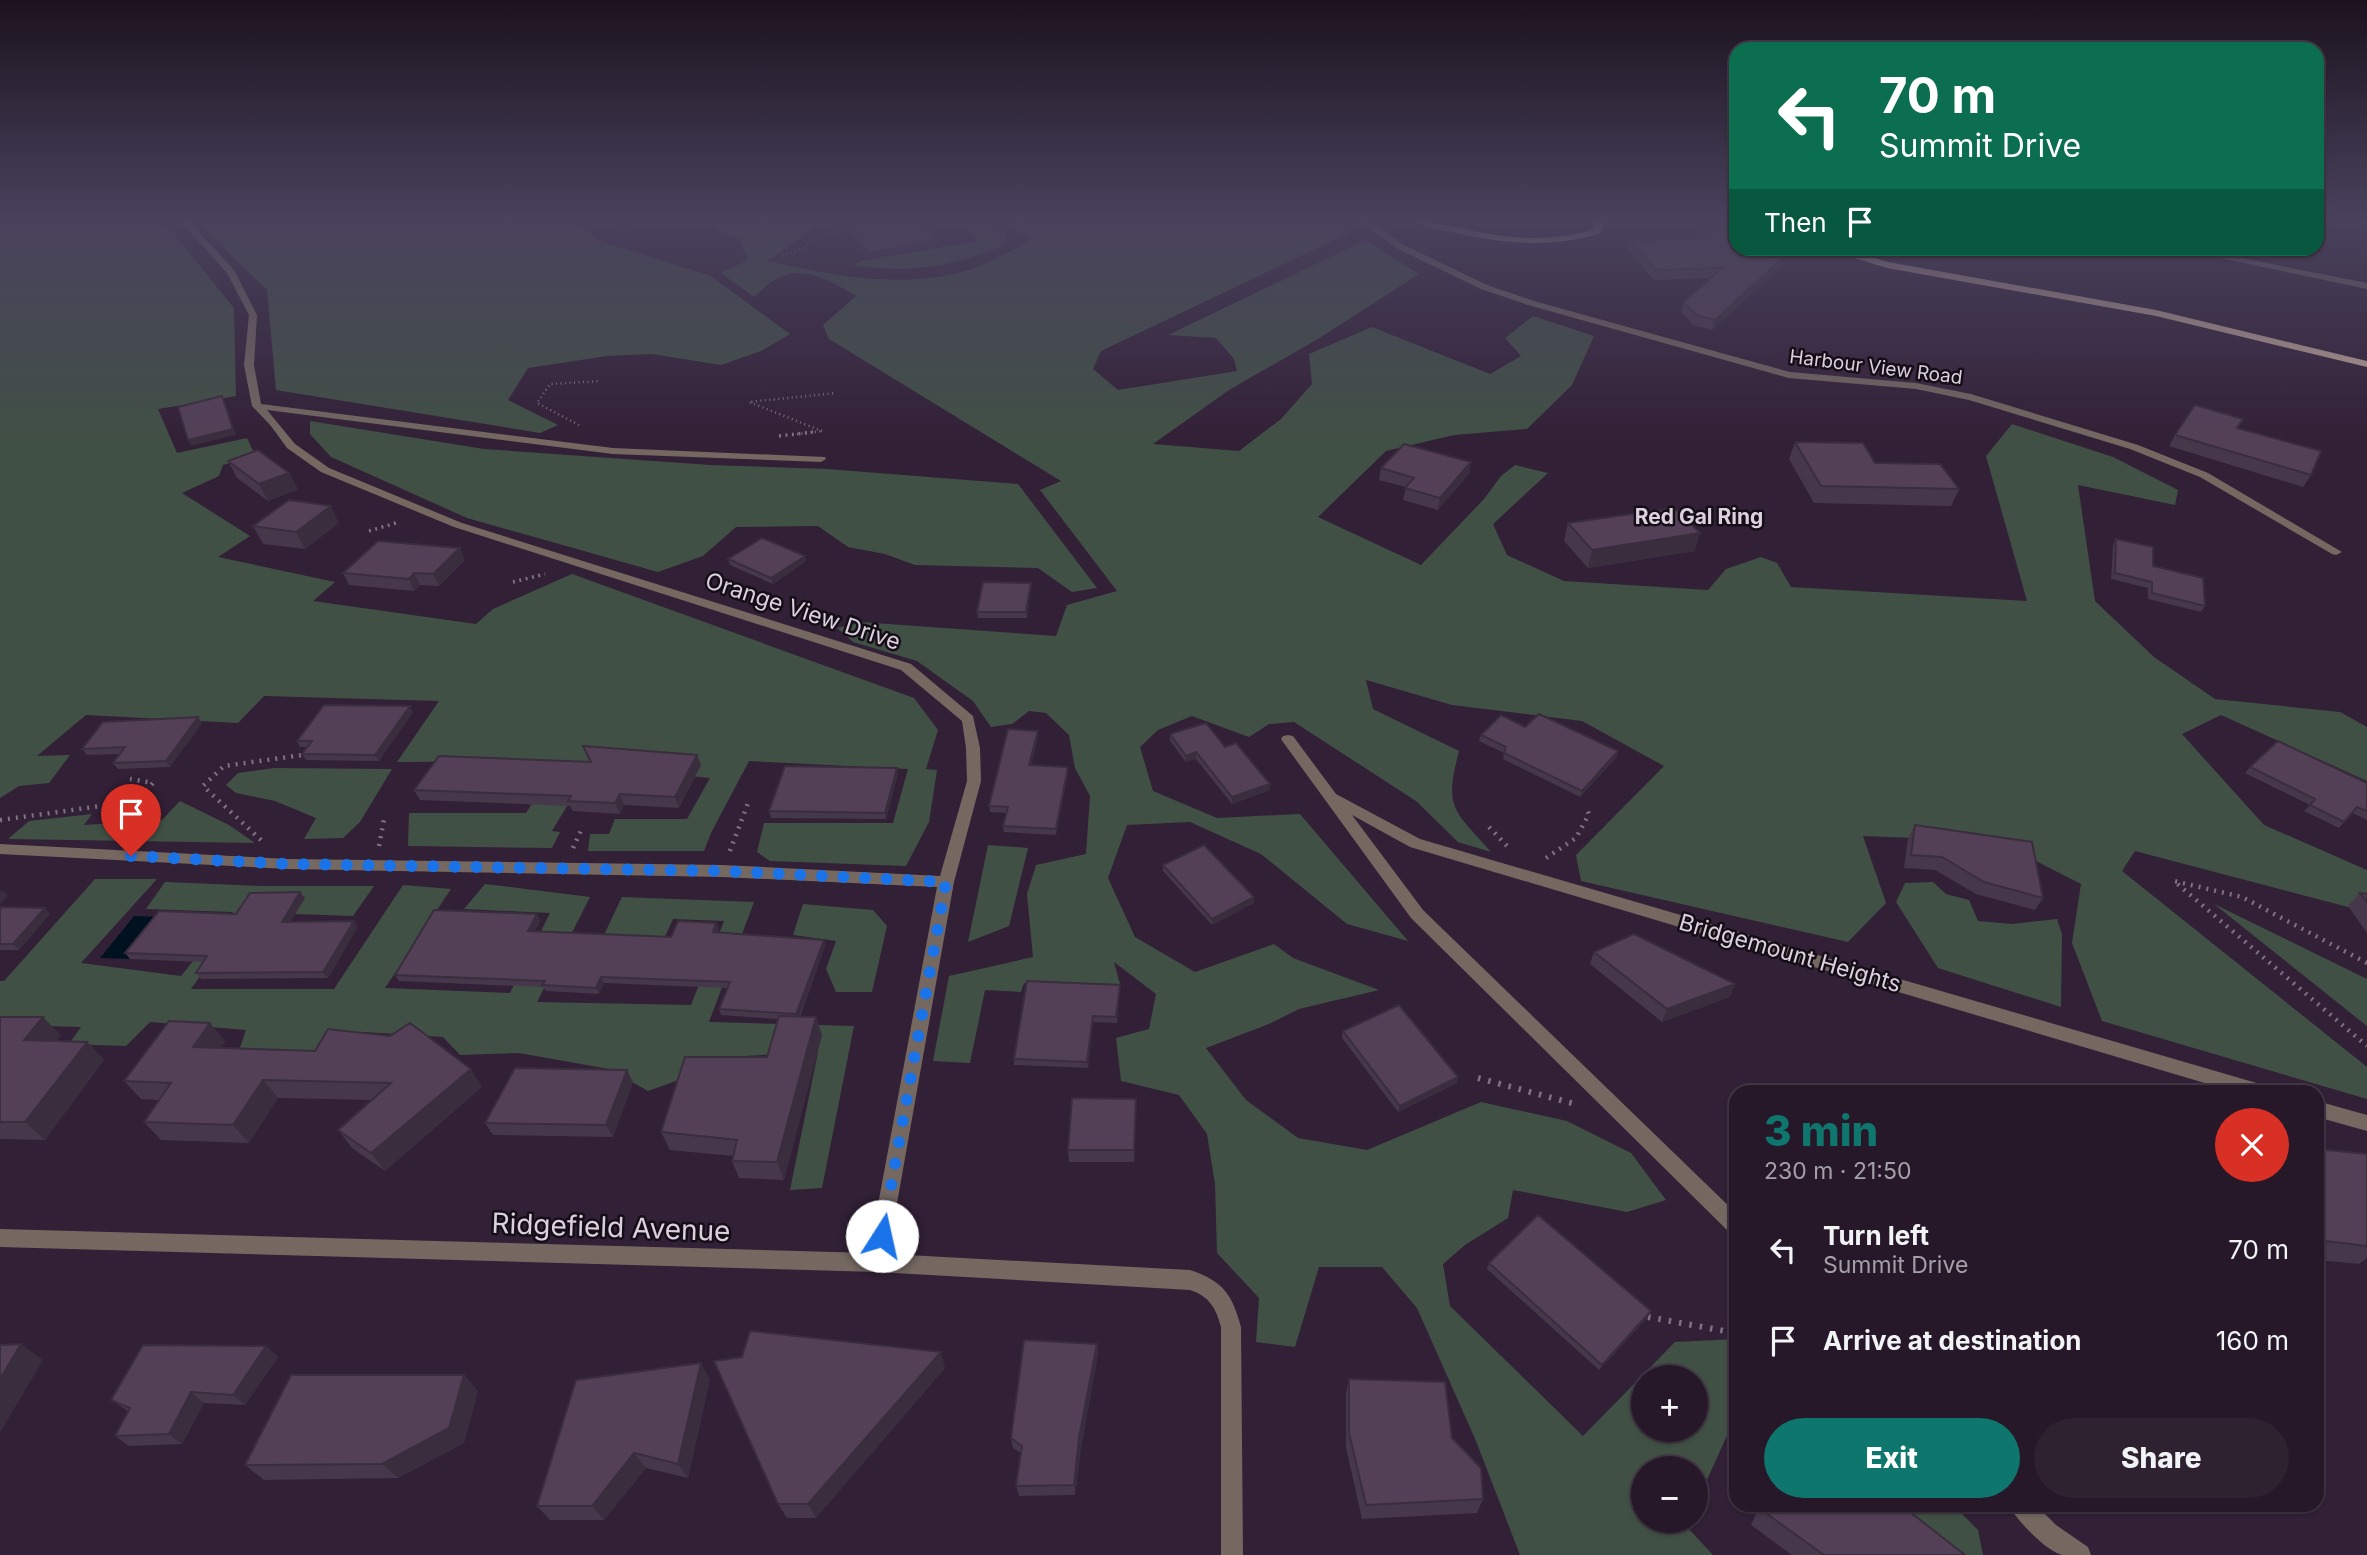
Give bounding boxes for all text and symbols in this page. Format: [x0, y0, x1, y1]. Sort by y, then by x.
text: 70 m [1879, 66, 1996, 125]
icon: left [1764, 70, 1855, 161]
text: Summit Drive [1879, 126, 2081, 165]
icon: arrive [1841, 203, 1879, 241]
text: Then [1764, 207, 1827, 238]
street label: Harbour View Road [1788, 345, 1964, 389]
district label: Red Gal Ring [1635, 504, 1763, 529]
street label: Orange View Drive [702, 566, 904, 656]
pin [101, 784, 161, 856]
icon: arrive [112, 795, 150, 833]
street label: Bridgemount Heights [1676, 908, 1904, 998]
text: 3 min [1764, 1105, 1878, 1156]
button: close [2215, 1108, 2289, 1182]
text: 230 m · 21:50 [1764, 1157, 1911, 1185]
position arrow [845, 1199, 919, 1273]
street label: Ridgefield Avenue [491, 1206, 731, 1248]
text: Turn left [1823, 1220, 1929, 1251]
icon: left [1764, 1231, 1802, 1269]
text: 70 m [2228, 1234, 2289, 1265]
text: Summit Drive [1823, 1251, 1968, 1279]
icon: arrive [1764, 1322, 1802, 1360]
text: Arrive at destination [1823, 1325, 2082, 1356]
text: 160 m [2216, 1325, 2289, 1356]
map controls [1631, 1365, 1708, 1533]
button: + [1631, 1365, 1708, 1442]
button: Exit [1764, 1418, 2020, 1498]
button: Share [2034, 1418, 2289, 1498]
button: − [1631, 1456, 1708, 1533]

